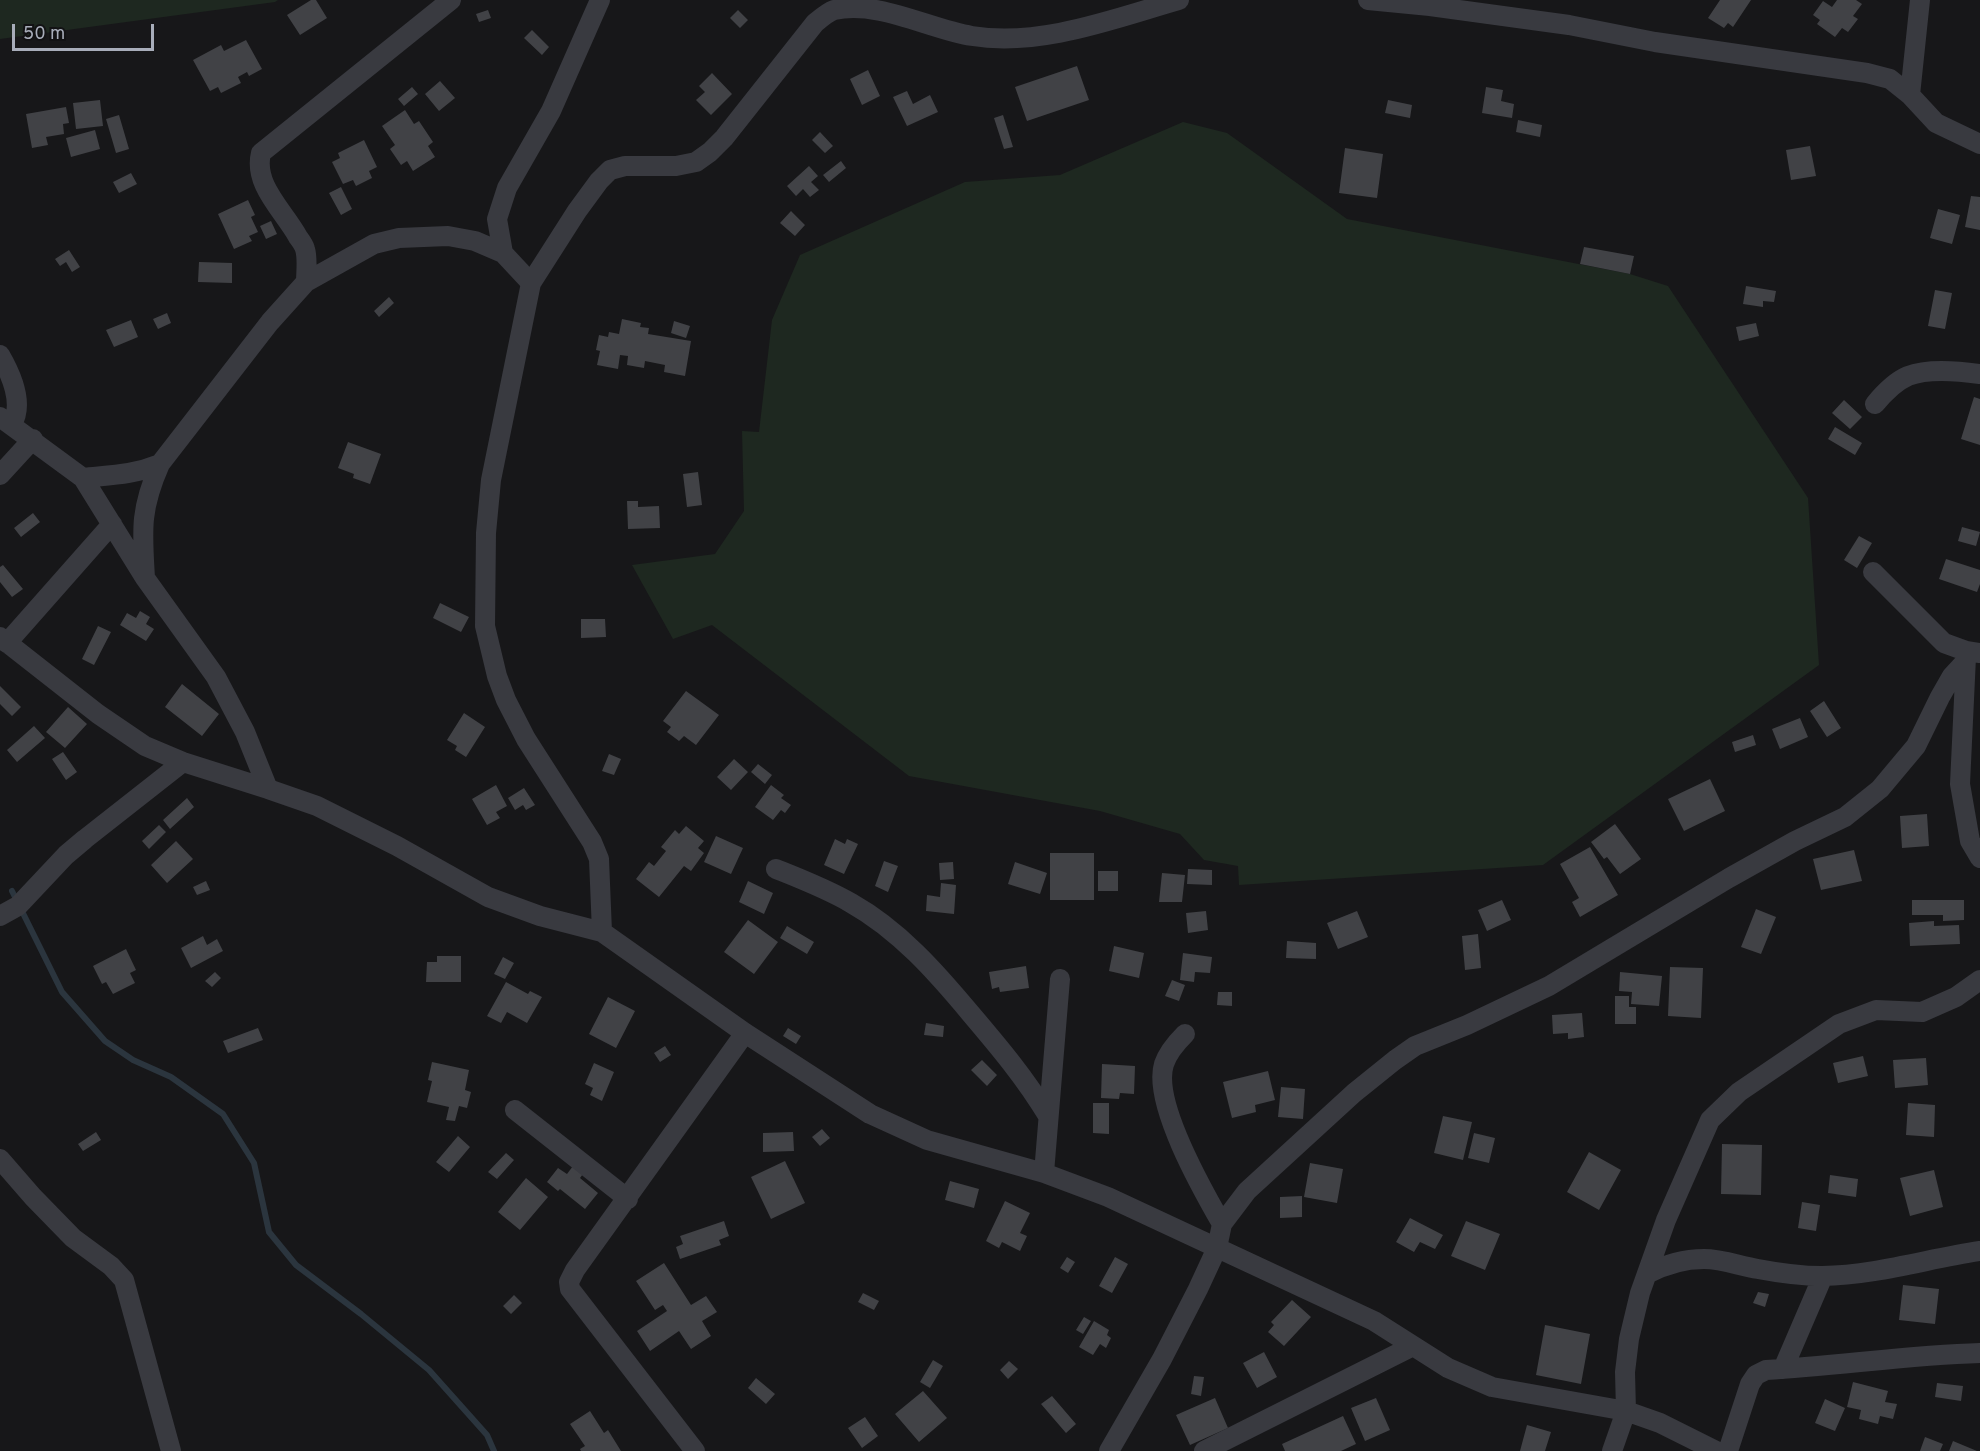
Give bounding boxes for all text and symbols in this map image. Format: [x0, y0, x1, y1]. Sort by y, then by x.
scale bar [15, 12, 158, 50]
text: 50 m [23, 23, 65, 46]

